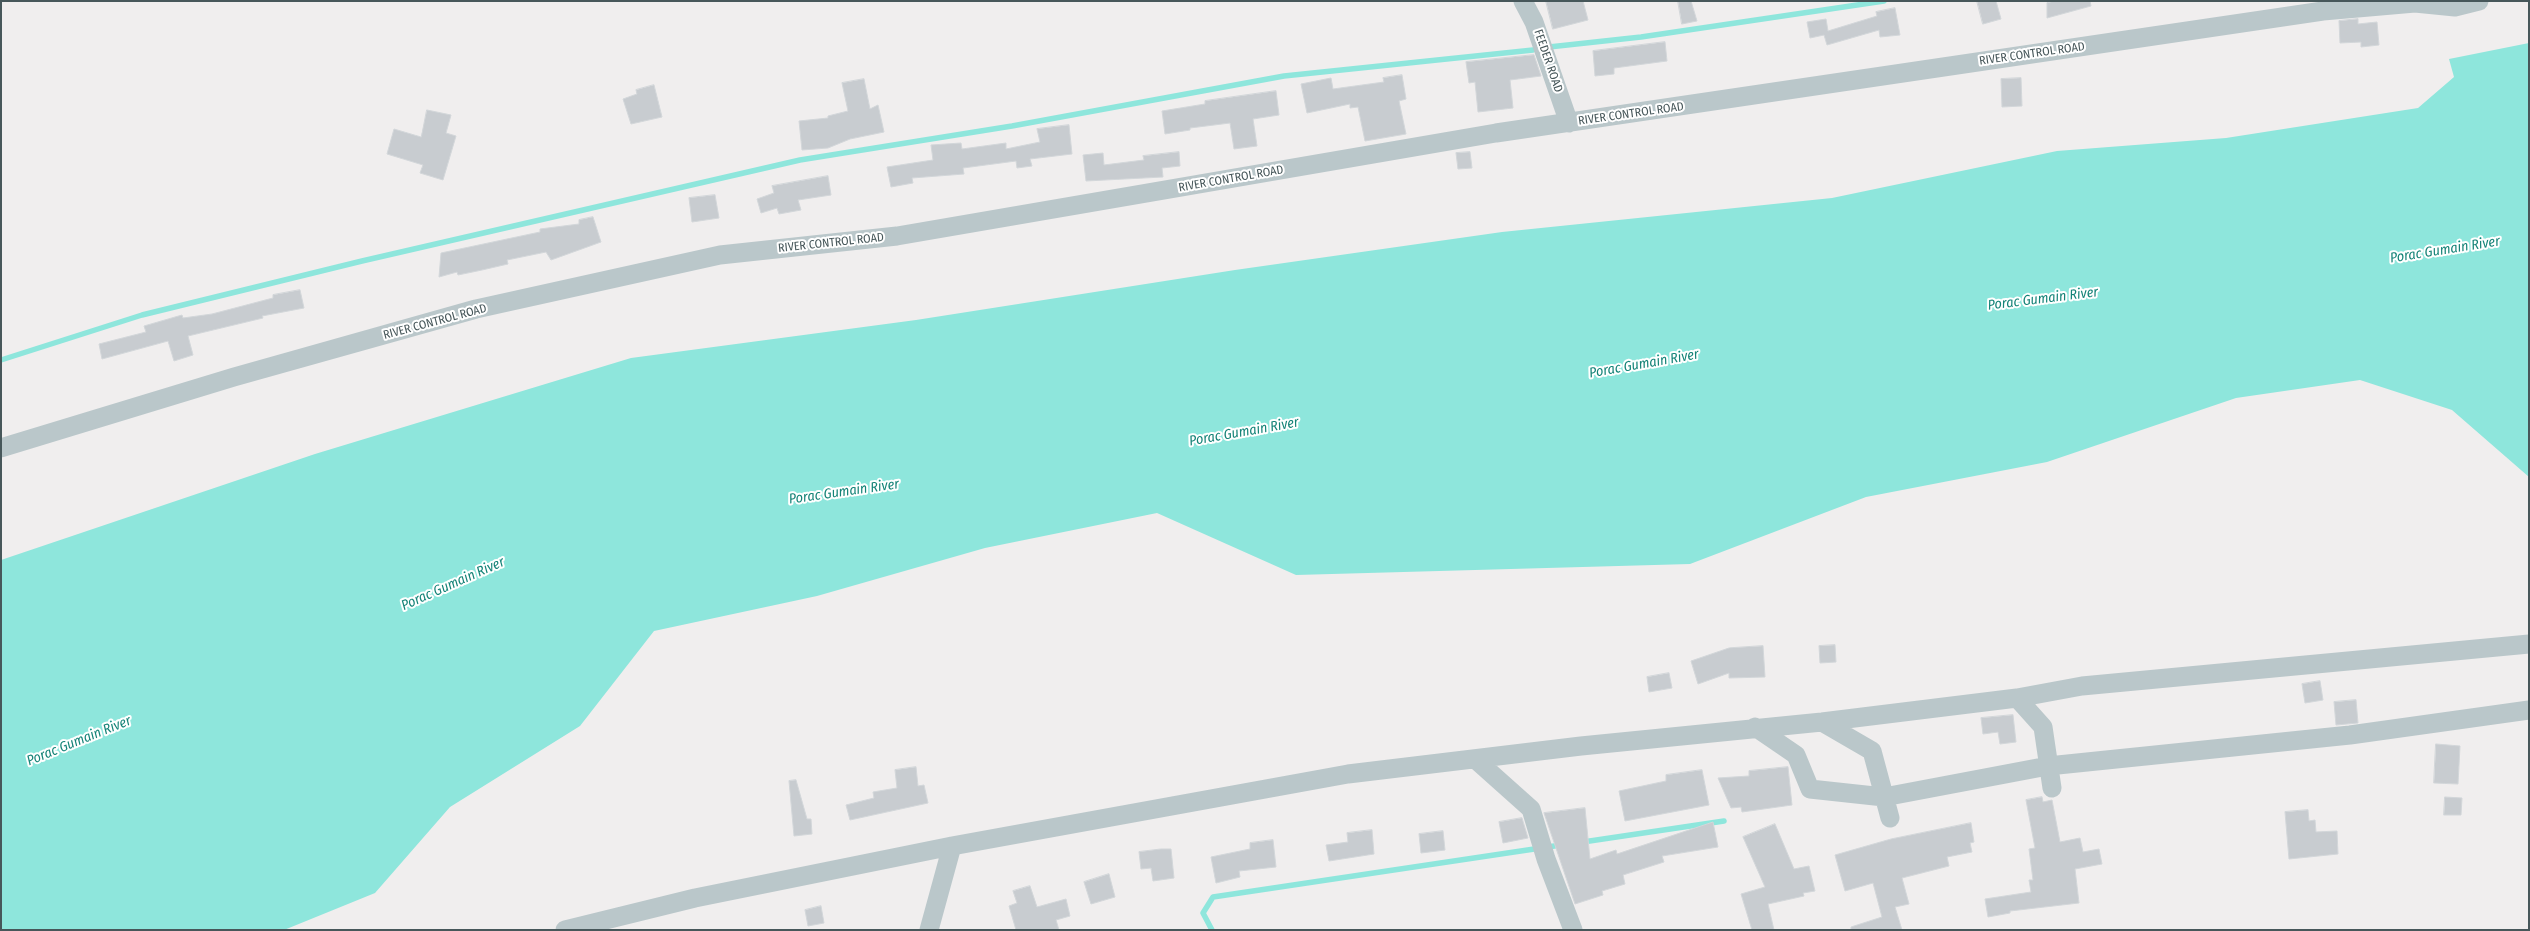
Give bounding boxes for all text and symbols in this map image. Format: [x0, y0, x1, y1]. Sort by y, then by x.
street label: FEEDER ROAD [1531, 28, 1565, 94]
street label: RIVER CONTROL ROAD [1978, 39, 2086, 69]
street label: RIVER CONTROL ROAD [1577, 99, 1685, 129]
street label: RIVER CONTROL ROAD [1177, 163, 1285, 195]
street label: RIVER CONTROL ROAD [777, 230, 885, 256]
water label: Porac Gumain River [2389, 233, 2501, 267]
water label: Porac Gumain River [1987, 284, 2099, 314]
street label: RIVER CONTROL ROAD [382, 301, 488, 343]
water label: Porac Gumain River [1588, 346, 1700, 382]
water label: Porac Gumain River [1188, 414, 1300, 450]
water label: Porac Gumain River [788, 476, 900, 508]
water label: Porac Gumain River [399, 554, 507, 614]
water label: Porac Gumain River [24, 712, 134, 770]

